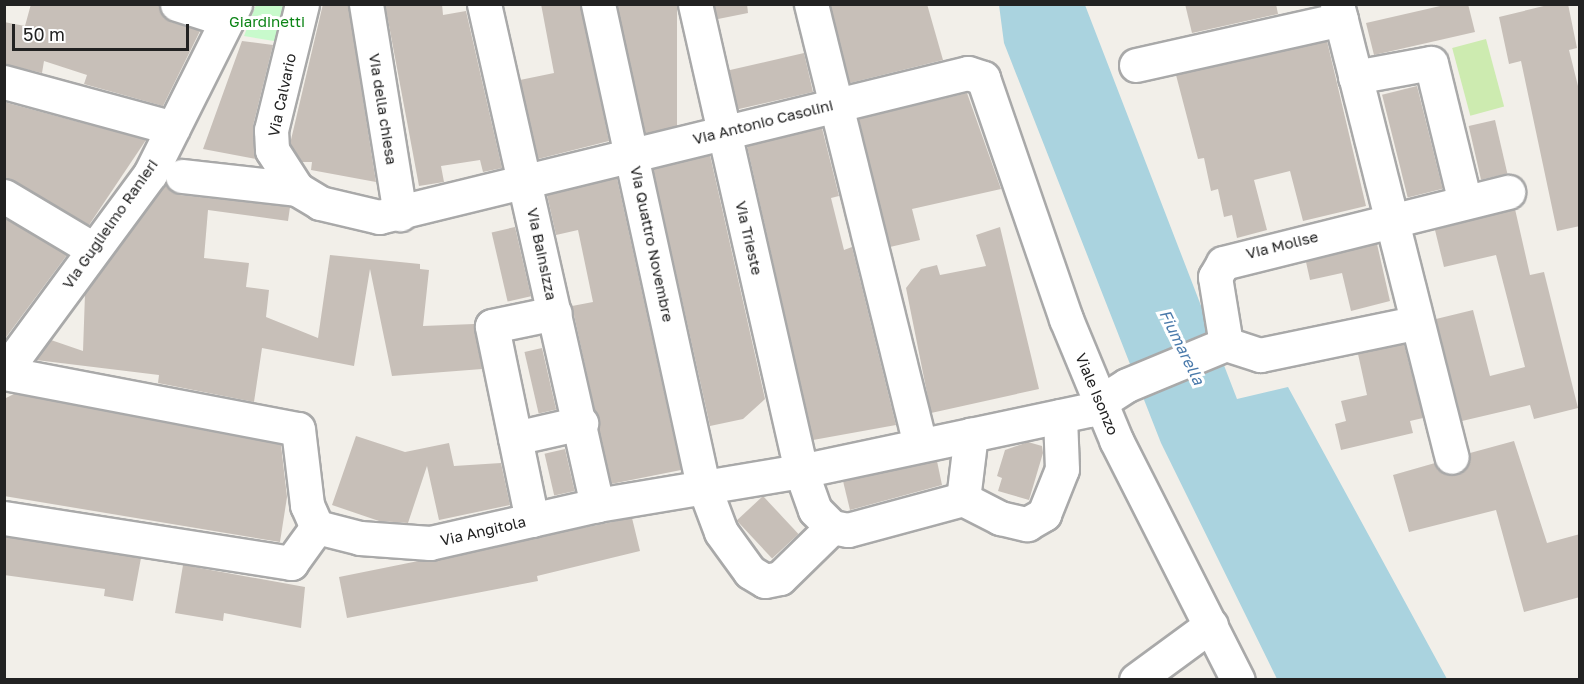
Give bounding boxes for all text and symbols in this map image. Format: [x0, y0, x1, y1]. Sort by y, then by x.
scale bar [15, 12, 192, 50]
park label: Giardinetti [229, 13, 305, 31]
text: 50 m [23, 23, 65, 45]
street label: Via Calvario [264, 52, 300, 138]
street label: Via della chiesa [365, 52, 401, 166]
street label: Via Antonio Casolini [691, 96, 835, 148]
street label: Via Guglielmo Ranieri [59, 156, 161, 292]
street label: Via Quattro Novembre [627, 164, 677, 324]
street label: Via Trieste [732, 199, 766, 277]
street label: Via Bainsizza [523, 206, 561, 302]
street label: Via Molise [1244, 227, 1320, 263]
water label: Fiumarella [1156, 306, 1208, 388]
street label: Viale Isonzo [1072, 350, 1122, 438]
street label: Via Angitola [439, 512, 527, 550]

